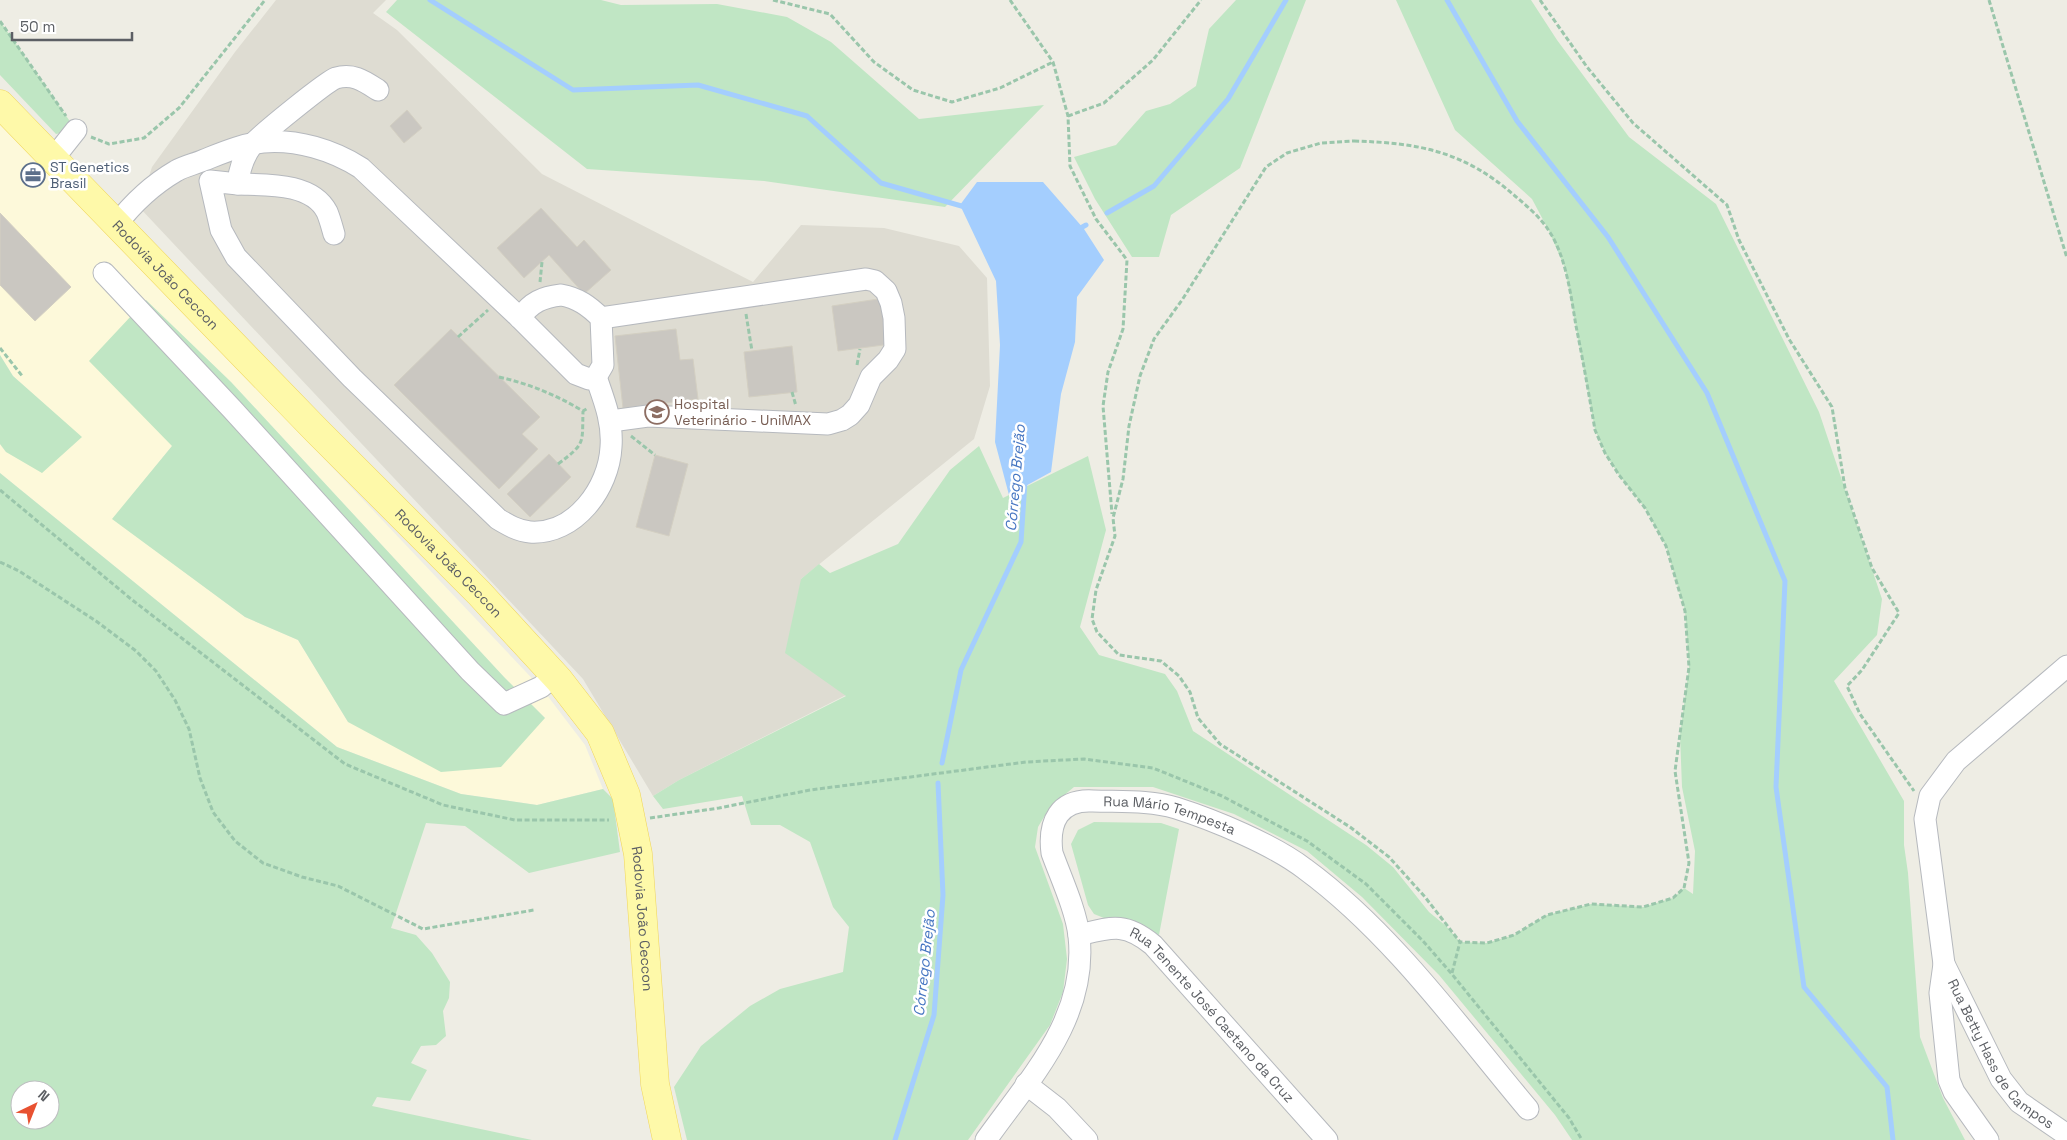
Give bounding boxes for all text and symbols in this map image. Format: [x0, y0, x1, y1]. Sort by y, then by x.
scale bar [12, 10, 132, 42]
text: 50 m [20, 17, 55, 36]
place label: ST Genetics Brasil [50, 158, 129, 192]
office icon: ST Genetics Brasil [20, 162, 46, 188]
street label: Rodovia João Ceccon [109, 216, 223, 333]
place label: Hospital Veterinário - UniMAX [674, 395, 811, 429]
school or university icon: Hospital Veterinário - UniMAX [644, 399, 670, 425]
water label: Córrego Brejão [1001, 423, 1029, 532]
street label: Rodovia João Ceccon [391, 505, 506, 621]
street label: Rua Mário Tempesta [1103, 792, 1239, 839]
street label: Rodovia João Ceccon [628, 844, 657, 992]
water label: Córrego Brejão [909, 908, 939, 1017]
street label: Rua Tenente José Caetano da Cruz [1127, 923, 1298, 1106]
street label: Rua Betty Hass de Campos [1944, 976, 2058, 1132]
north arrow [10, 1080, 60, 1130]
text: N [34, 1086, 53, 1105]

